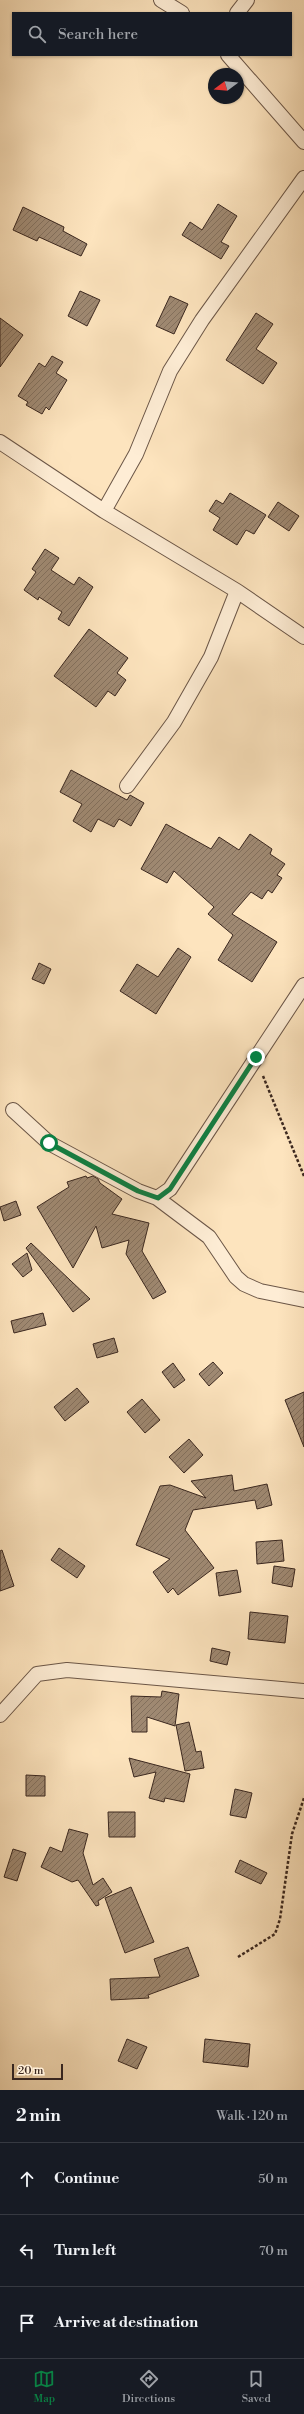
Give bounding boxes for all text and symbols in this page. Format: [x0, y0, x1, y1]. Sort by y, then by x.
search box [12, 12, 292, 56]
icon: search [26, 23, 48, 45]
text: Search here [58, 25, 138, 44]
north arrow [208, 68, 244, 104]
route end [247, 1048, 265, 1066]
route start [40, 1134, 58, 1152]
scale bar [12, 2062, 63, 2081]
text: 20 m [18, 2064, 43, 2078]
text: 2 min [16, 2105, 61, 2127]
text: Walk · 120 m [216, 2108, 288, 2124]
icon: ahead [16, 2168, 38, 2190]
text: Continue [54, 2169, 119, 2188]
text: 50 m [258, 2171, 288, 2187]
icon: left [16, 2240, 38, 2262]
text: Turn left [54, 2241, 116, 2260]
text: 70 m [259, 2243, 288, 2259]
icon: arrive [16, 2312, 38, 2334]
text: Arrive at destination [54, 2313, 198, 2332]
tab: Map [33, 2368, 55, 2406]
tab: Directions [122, 2368, 175, 2406]
tab: Saved [242, 2368, 271, 2406]

